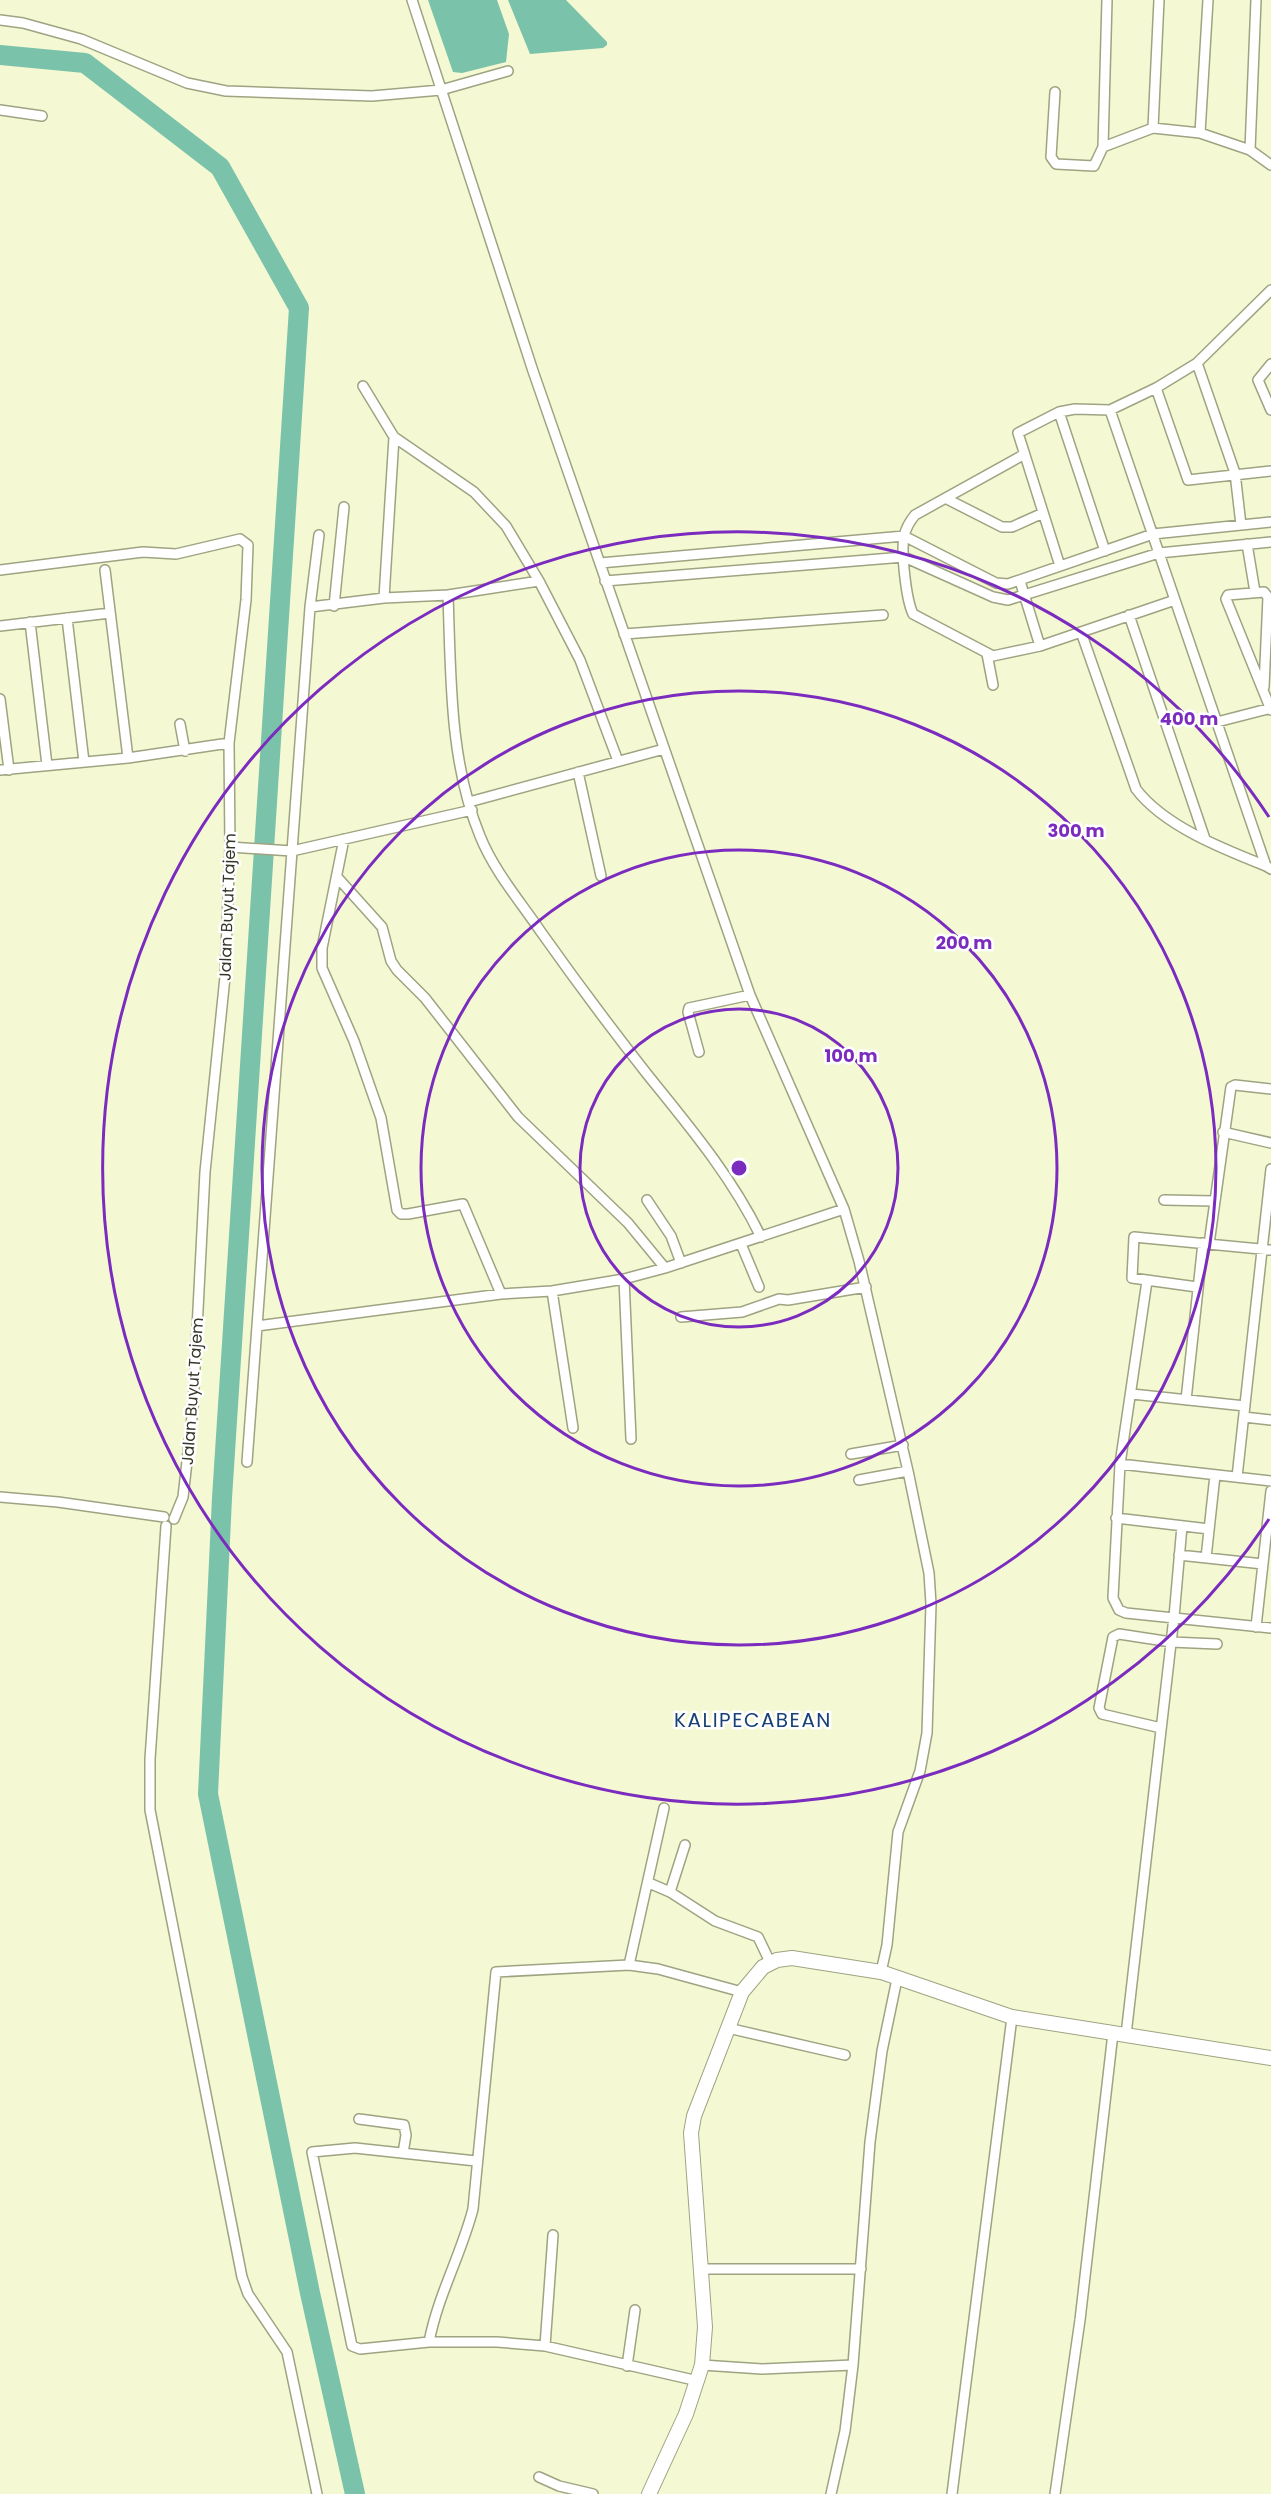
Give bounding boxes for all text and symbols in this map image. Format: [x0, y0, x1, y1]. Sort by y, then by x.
text: 400 m [1160, 706, 1218, 731]
text: 300 m [1047, 818, 1105, 843]
street label: Jalan Buyut Tajem [213, 833, 242, 981]
text: 200 m [936, 930, 992, 955]
text: 100 m [824, 1043, 878, 1068]
centre of rings [729, 1158, 749, 1178]
street label: Jalan Buyut Tajem [176, 1317, 209, 1466]
district label: KALIPECABEAN [674, 1706, 832, 1734]

